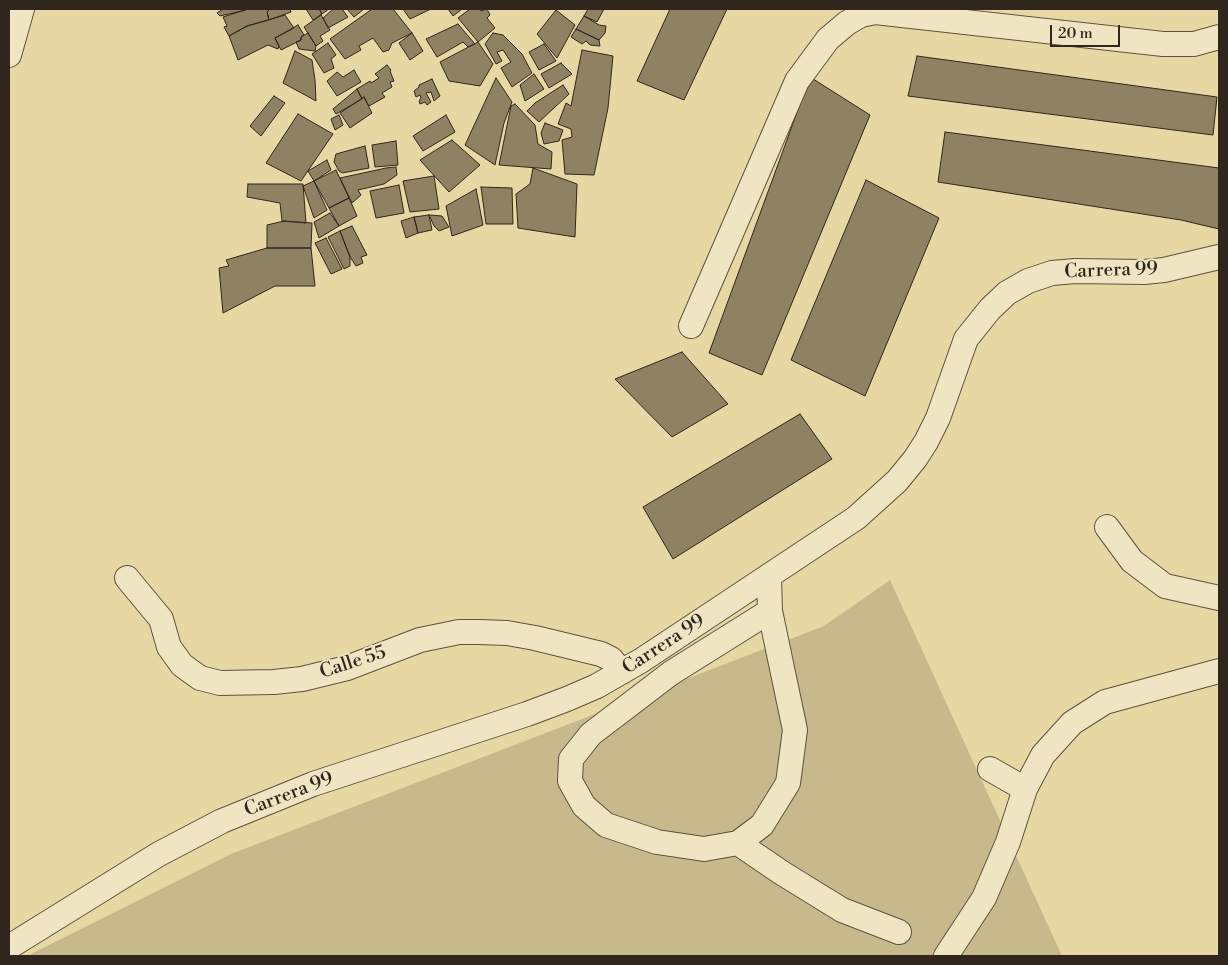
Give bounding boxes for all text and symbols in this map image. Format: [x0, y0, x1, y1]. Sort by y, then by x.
scale bar [1053, 15, 1123, 47]
text: 20 m [1058, 24, 1093, 43]
street label: Carrera 99 [1064, 258, 1158, 284]
street label: Carrera 99 [619, 610, 709, 680]
street label: Calle 55 [317, 642, 389, 684]
street label: Carrera 99 [241, 768, 337, 822]

